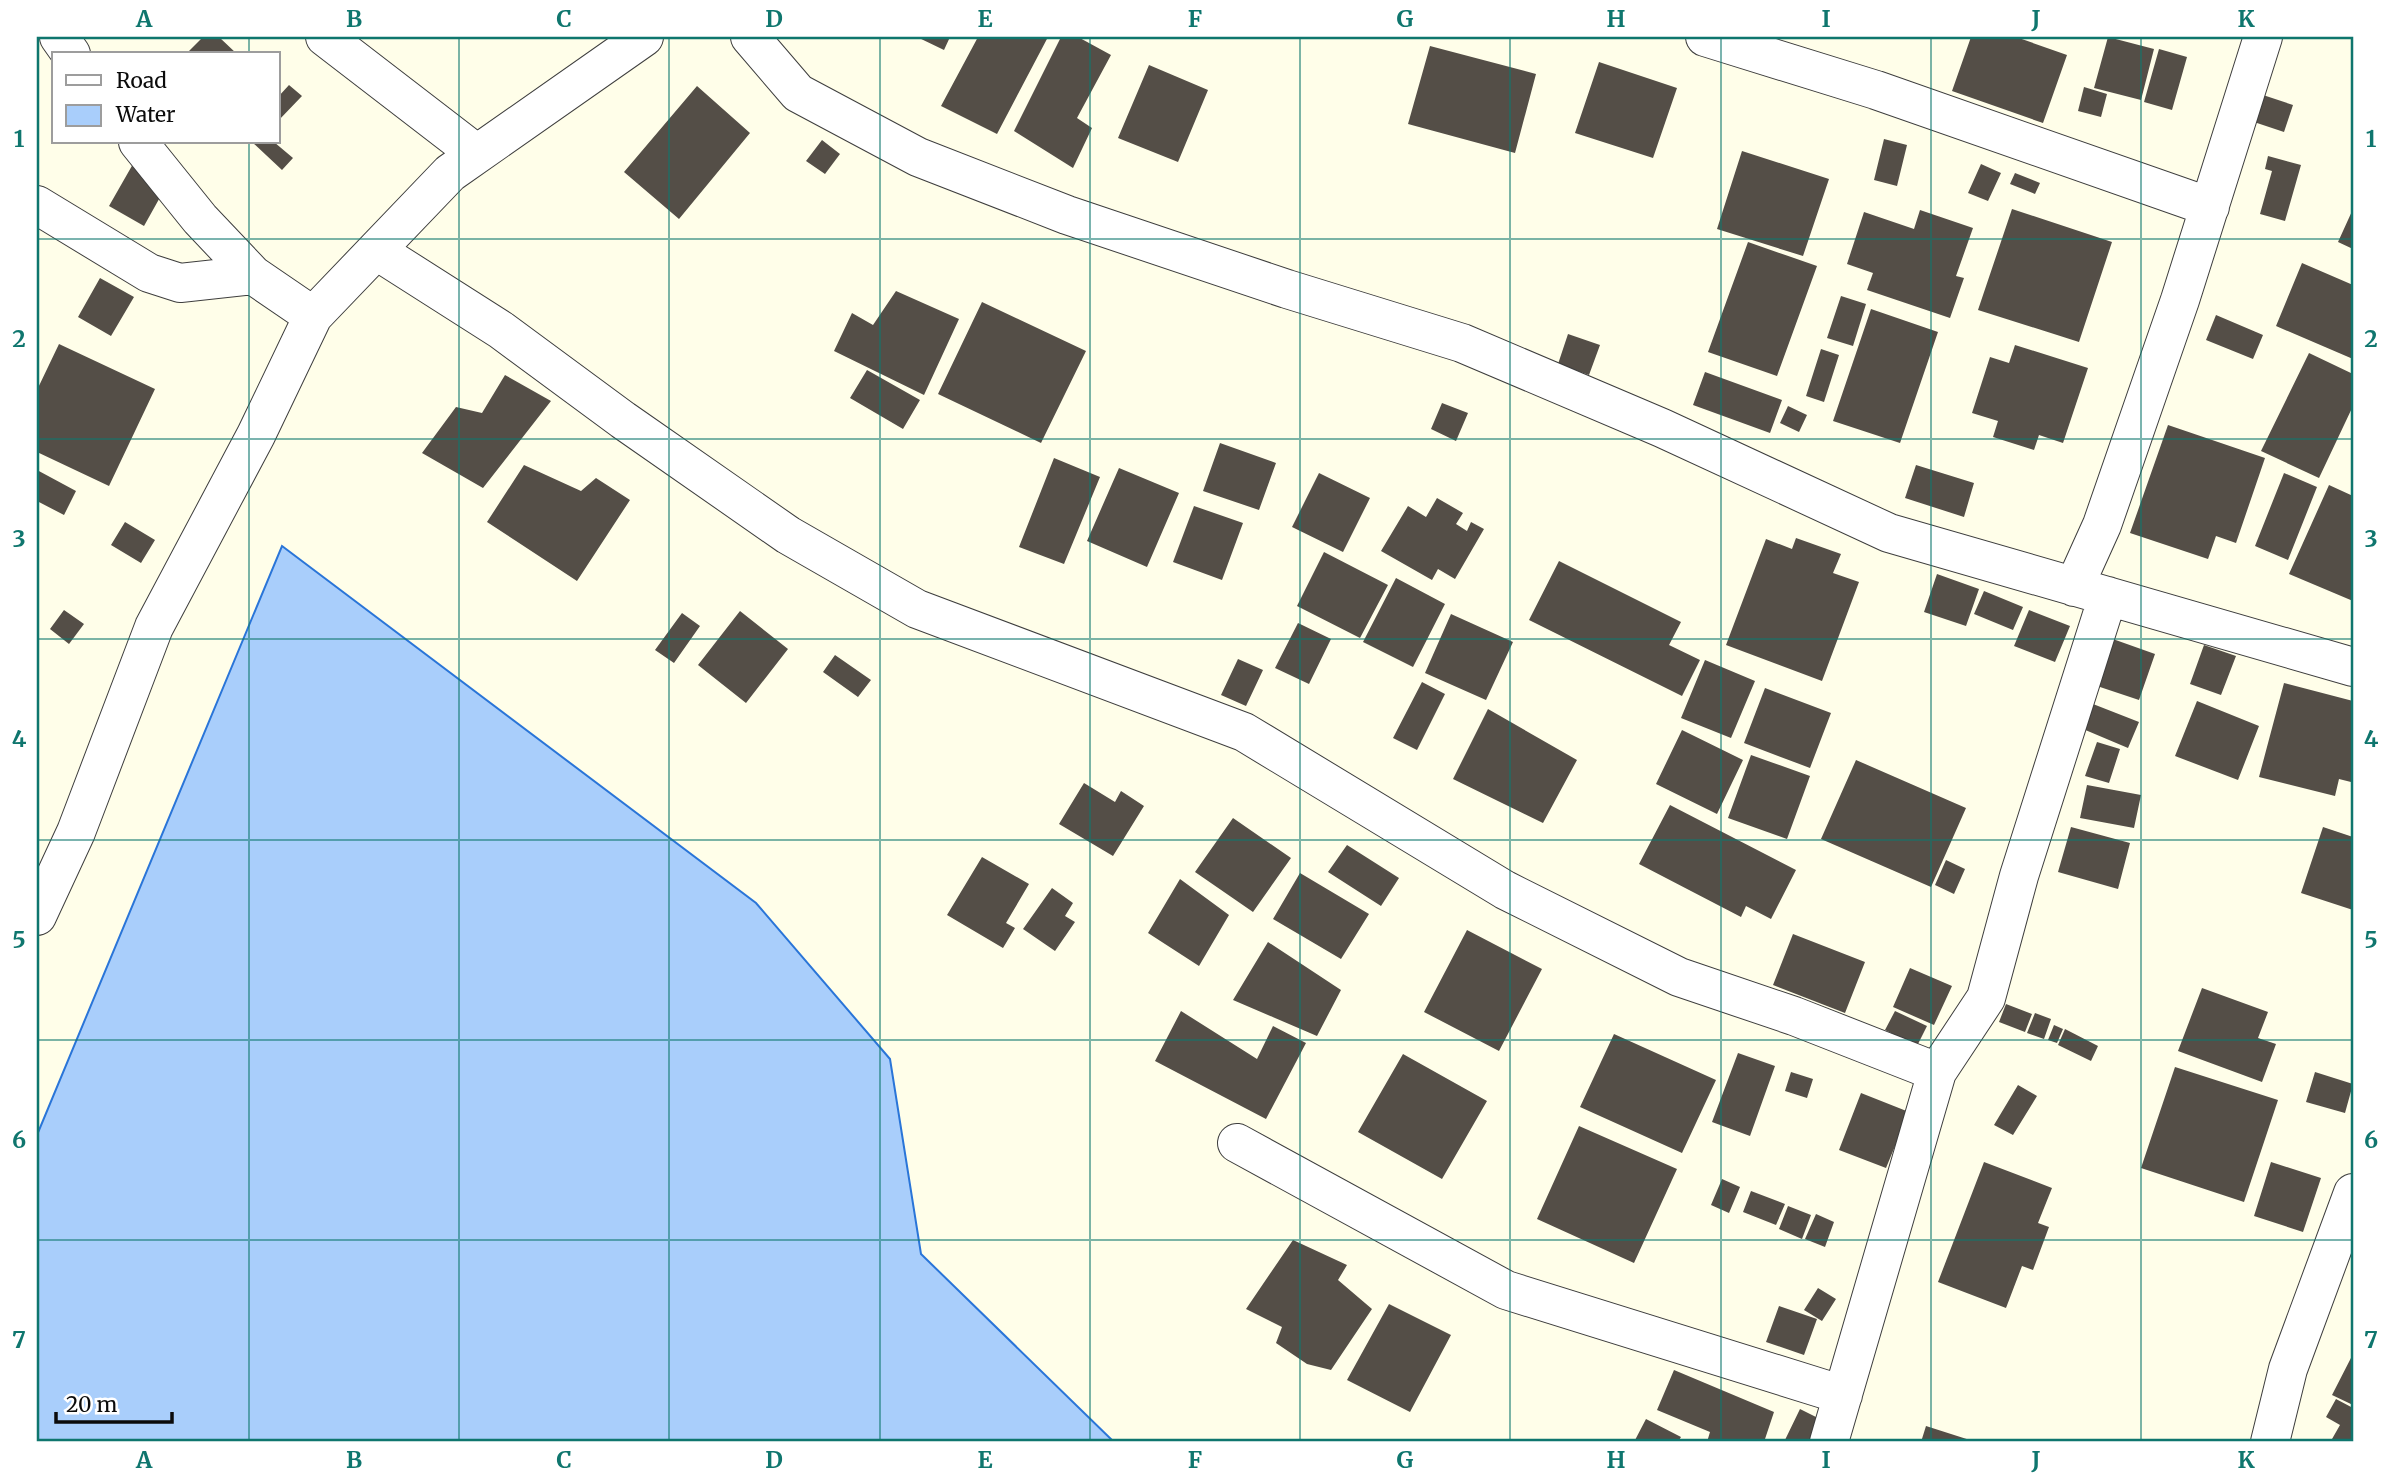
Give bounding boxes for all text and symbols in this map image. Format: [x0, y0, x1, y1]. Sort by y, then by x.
text: A [135, 4, 153, 33]
text: B [346, 4, 362, 33]
text: C [556, 4, 572, 33]
text: D [765, 4, 783, 33]
text: E [977, 4, 993, 33]
text: F [1188, 4, 1202, 33]
text: G [1397, 4, 1414, 33]
text: H [1607, 4, 1626, 33]
text: I [1821, 4, 1831, 33]
text: J [2030, 4, 2041, 33]
text: K [2237, 4, 2255, 33]
legend [52, 52, 280, 144]
text: Road [116, 67, 167, 94]
text: Water [115, 101, 175, 128]
text: 1 [14, 124, 25, 153]
text: 1 [2366, 124, 2377, 153]
text: 2 [12, 324, 26, 353]
text: 2 [2364, 324, 2378, 353]
text: 3 [12, 524, 26, 553]
text: 3 [2364, 524, 2378, 553]
text: 4 [12, 724, 27, 753]
text: 4 [2364, 724, 2379, 753]
text: 5 [12, 925, 26, 954]
text: 5 [2364, 925, 2378, 954]
text: 6 [12, 1125, 26, 1154]
text: 6 [2364, 1125, 2378, 1154]
text: 7 [12, 1325, 26, 1354]
text: 7 [2364, 1325, 2378, 1354]
scale bar [56, 1381, 172, 1425]
text: 20 m [66, 1391, 118, 1418]
text: A [135, 1445, 153, 1474]
text: B [346, 1445, 362, 1474]
text: C [556, 1445, 572, 1474]
text: D [765, 1445, 783, 1474]
text: E [977, 1445, 993, 1474]
text: F [1188, 1445, 1202, 1474]
text: G [1397, 1445, 1414, 1474]
text: H [1607, 1445, 1626, 1474]
text: I [1821, 1445, 1831, 1474]
text: J [2030, 1445, 2041, 1474]
text: K [2237, 1445, 2255, 1474]

